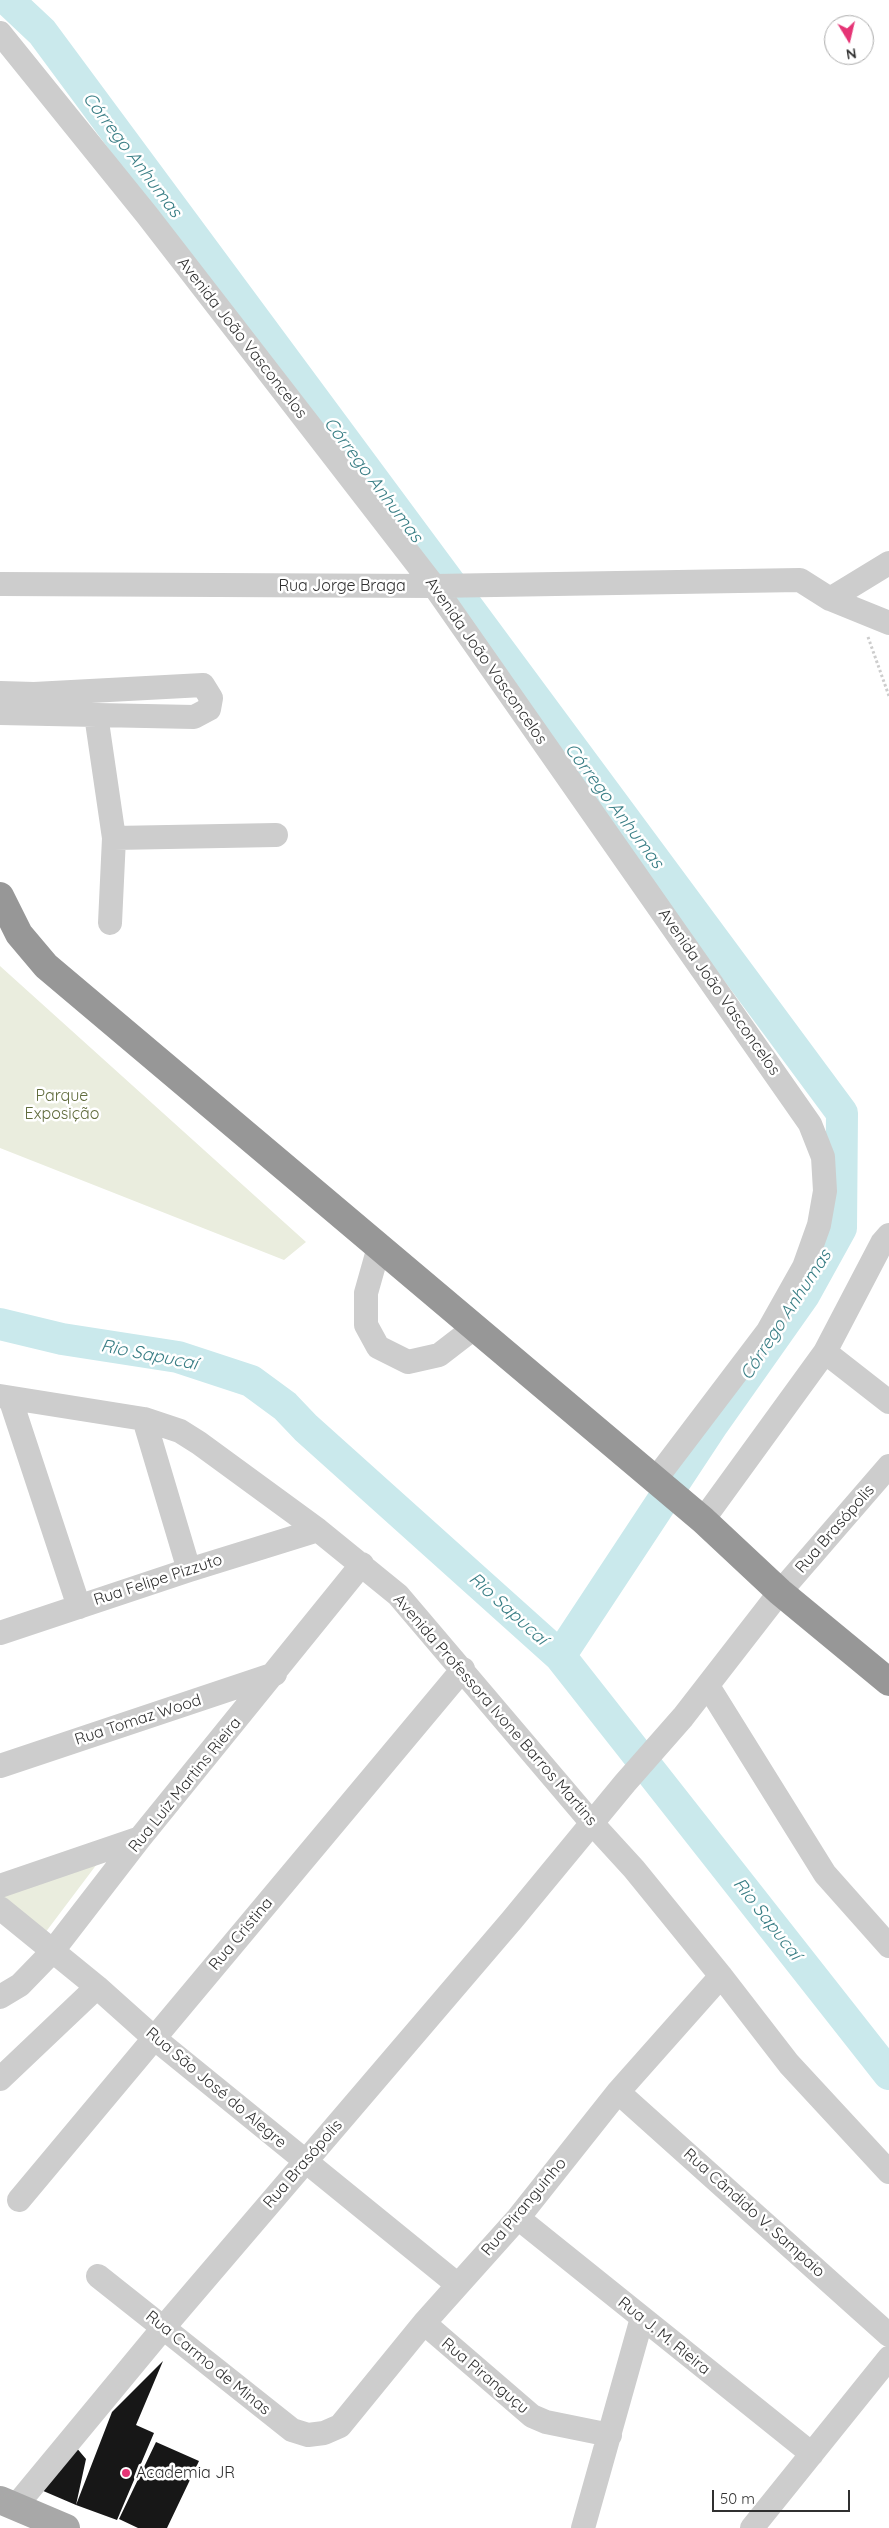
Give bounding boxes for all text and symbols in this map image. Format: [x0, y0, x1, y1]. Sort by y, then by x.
north arrow [824, 15, 874, 65]
text: N [845, 44, 858, 64]
water label: Córrego Anhumas [78, 88, 186, 222]
street label: Avenida João Vasconcelos [173, 254, 311, 422]
water label: Córrego Anhumas [319, 413, 427, 547]
street label: Avenida João Vasconcelos [421, 574, 551, 748]
street label: Rua Jorge Braga [278, 576, 406, 596]
water label: Córrego Anhumas [560, 739, 668, 873]
street label: Avenida João Vasconcelos [654, 905, 784, 1079]
park label: Parque Exposição [25, 1086, 99, 1124]
water label: Córrego Anhumas [736, 1246, 836, 1384]
water label: Rio Sapucaí [99, 1335, 199, 1375]
street label: Rua Brasópolis [791, 1481, 879, 1577]
street label: Rua Felipe Pizzuto [91, 1550, 225, 1610]
water label: Rio Sapucaí [464, 1568, 552, 1650]
street label: Avenida Professora Ivone Barros Martins [389, 1590, 601, 1830]
street label: Rua Tomaz Wood [72, 1691, 204, 1749]
street label: Rua Luiz Martins Rieira [125, 1714, 245, 1856]
water label: Rio Sapucaí [728, 1874, 806, 1964]
street label: Rua Cristina [205, 1894, 277, 1974]
street label: Rua São José do Alegre [142, 2024, 290, 2152]
street label: Rua Brasópolis [259, 2116, 347, 2212]
street label: Rua Cândido V. Sampaio [679, 2144, 829, 2282]
street label: Rua Piranguinho [477, 2154, 571, 2260]
street label: Rua J. M. Rieira [614, 2293, 714, 2379]
street label: Rua Carmo de Minas [142, 2307, 274, 2419]
street label: Rua Piranguçu [437, 2334, 533, 2418]
place label: Academia JR [136, 2463, 235, 2483]
marker: Academia JR [120, 2467, 132, 2479]
scale bar [714, 2480, 852, 2512]
text: 50 m [720, 2489, 755, 2508]

